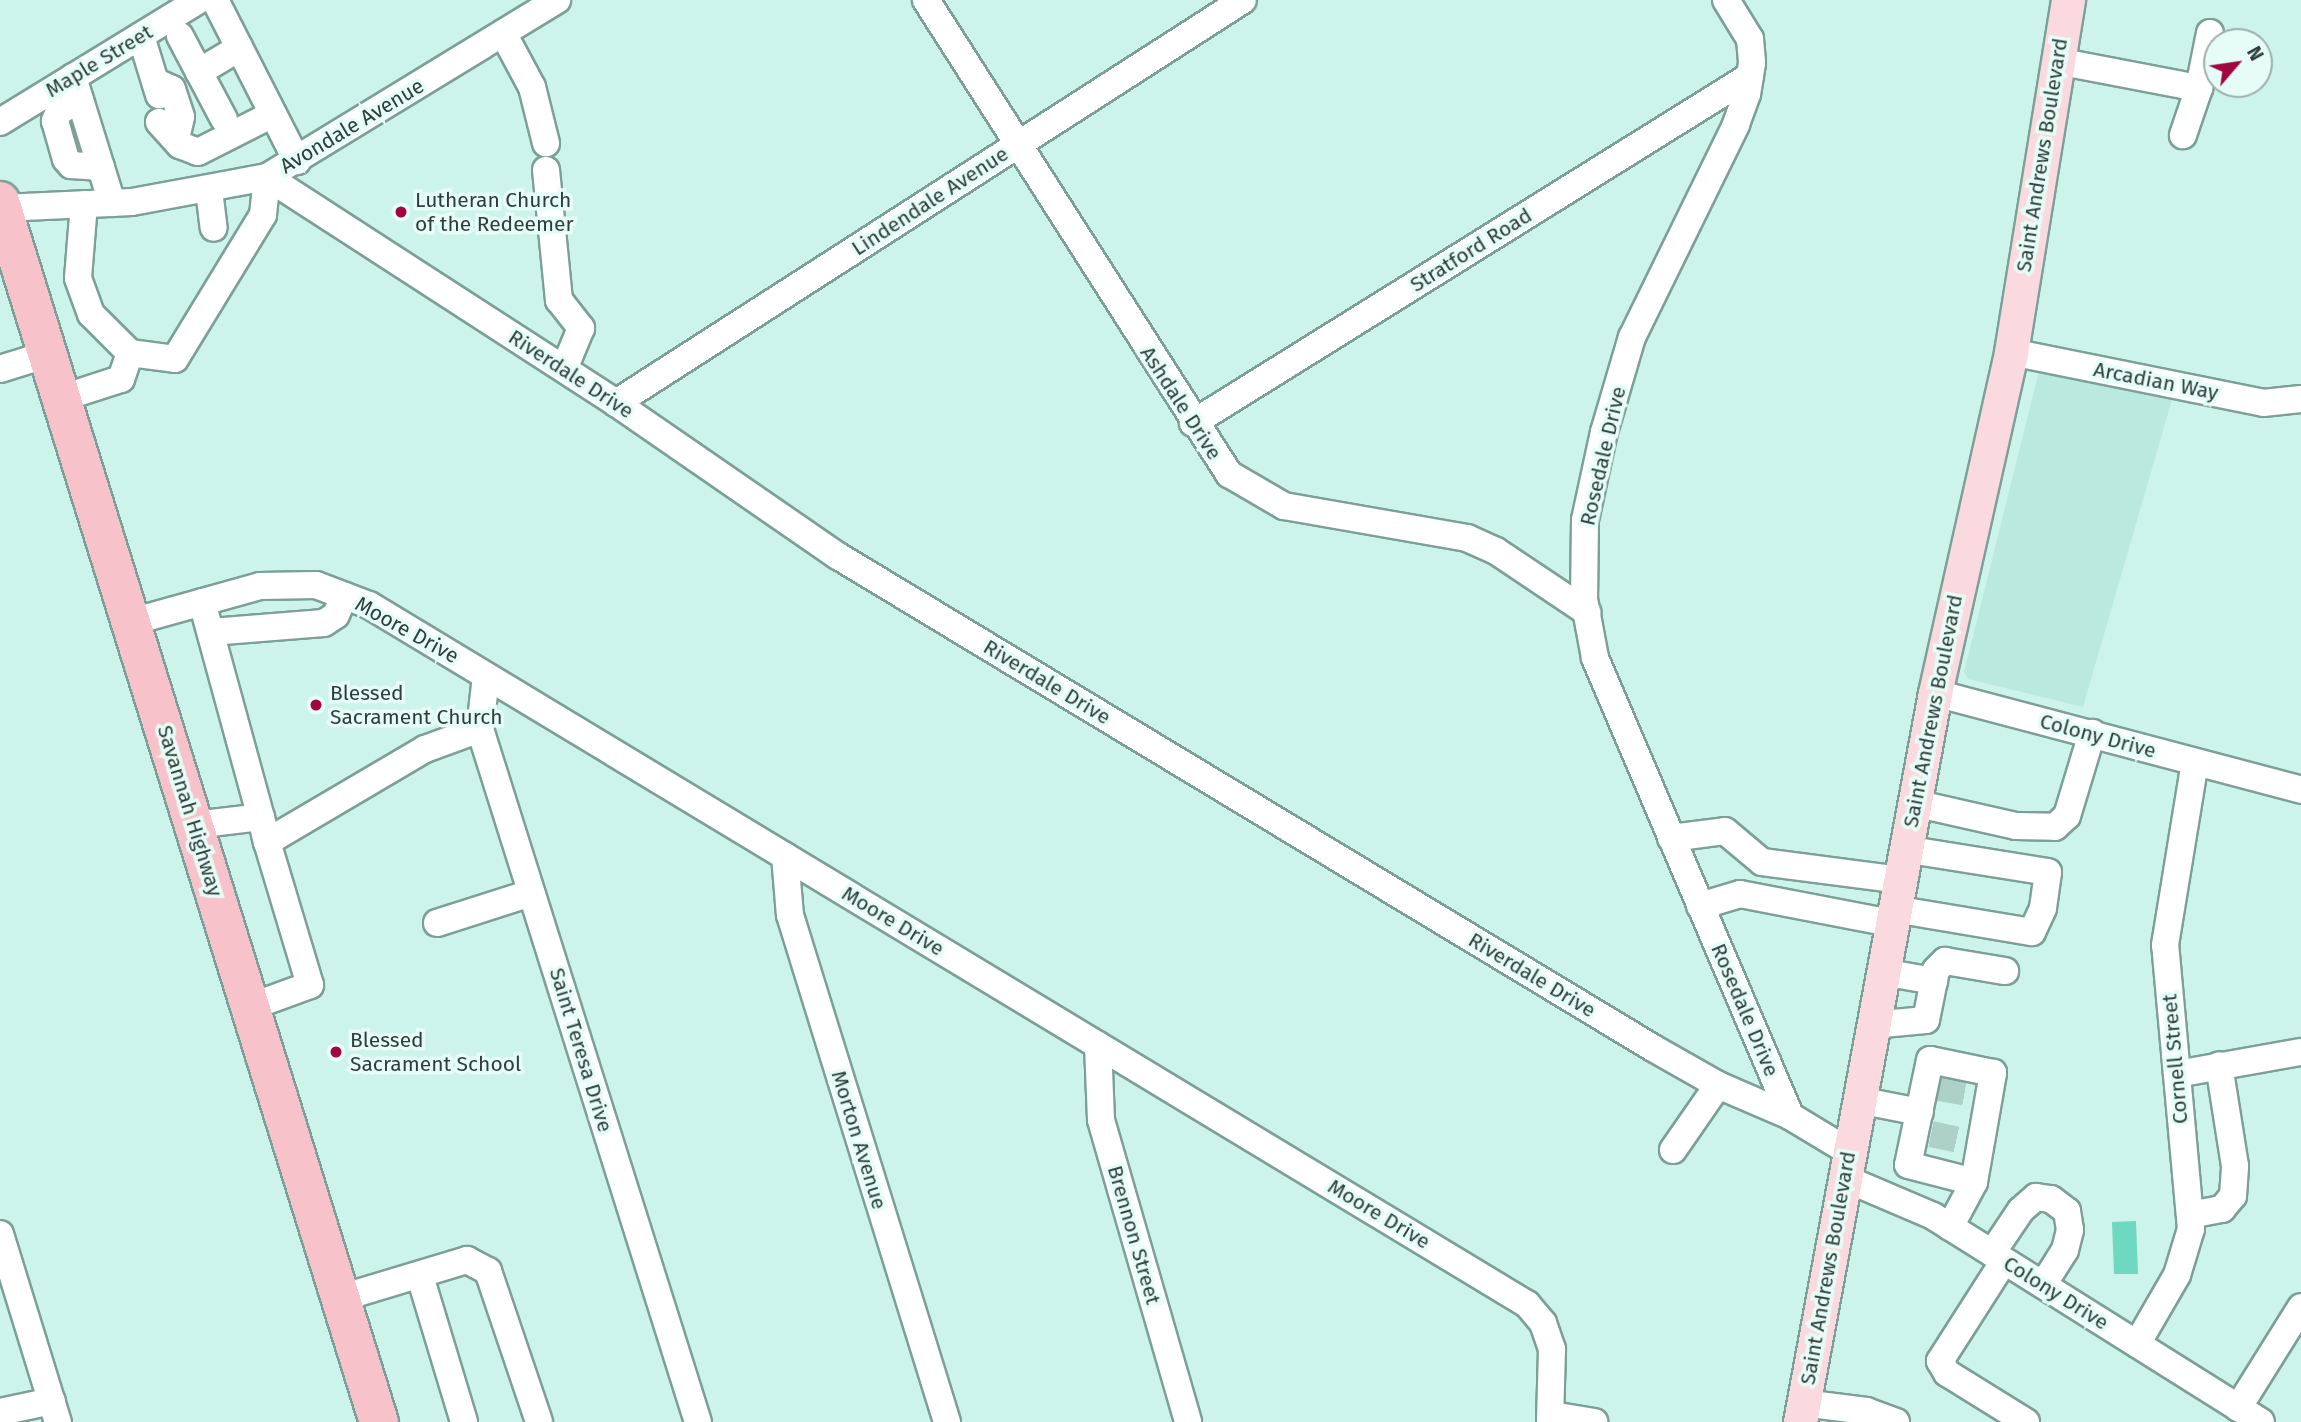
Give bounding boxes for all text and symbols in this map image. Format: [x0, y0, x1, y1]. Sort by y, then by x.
street label: Maple Street [41, 19, 157, 103]
north arrow [2203, 28, 2273, 98]
street label: Saint Andrews Boulevard [2011, 36, 2073, 274]
text: N [2242, 42, 2268, 65]
street label: Avondale Avenue [275, 73, 429, 179]
street label: Lindendale Avenue [847, 141, 1013, 261]
place label: Lutheran Church of the Redeemer [415, 187, 574, 237]
street label: Stratford Road [1406, 203, 1536, 297]
marker: Lutheran Church of the Redeemer [393, 204, 409, 220]
street label: Riverdale Drive [504, 324, 638, 424]
street label: Ashdale Drive [1135, 342, 1227, 464]
street label: Arcadian Way [2091, 357, 2221, 405]
street label: Rosedale Drive [1575, 384, 1631, 528]
street label: Moore Drive [351, 591, 463, 669]
street label: Saint Andrews Boulevard [1898, 592, 1968, 830]
street label: Riverdale Drive [979, 634, 1115, 730]
place label: Blessed Sacrament Church [330, 680, 502, 730]
marker: Blessed Sacrament Church [308, 697, 324, 713]
street label: Colony Drive [2037, 708, 2159, 764]
street label: Savannah Highway [152, 722, 228, 900]
street label: Moore Drive [837, 881, 949, 961]
street label: Riverdale Drive [1464, 927, 1600, 1023]
street label: Rosedale Drive [1706, 940, 1784, 1080]
street label: Saint Teresa Drive [544, 965, 618, 1135]
street label: Cornell Street [2157, 993, 2193, 1125]
place label: Blessed Sacrament School [350, 1027, 521, 1077]
marker: Blessed Sacrament School [328, 1044, 344, 1060]
street label: Morton Avenue [826, 1068, 892, 1212]
street label: Saint Andrews Boulevard [1795, 1149, 1861, 1387]
street label: Brennon Street [1102, 1163, 1166, 1307]
street label: Moore Drive [1323, 1174, 1435, 1254]
street label: Colony Drive [1999, 1251, 2113, 1335]

